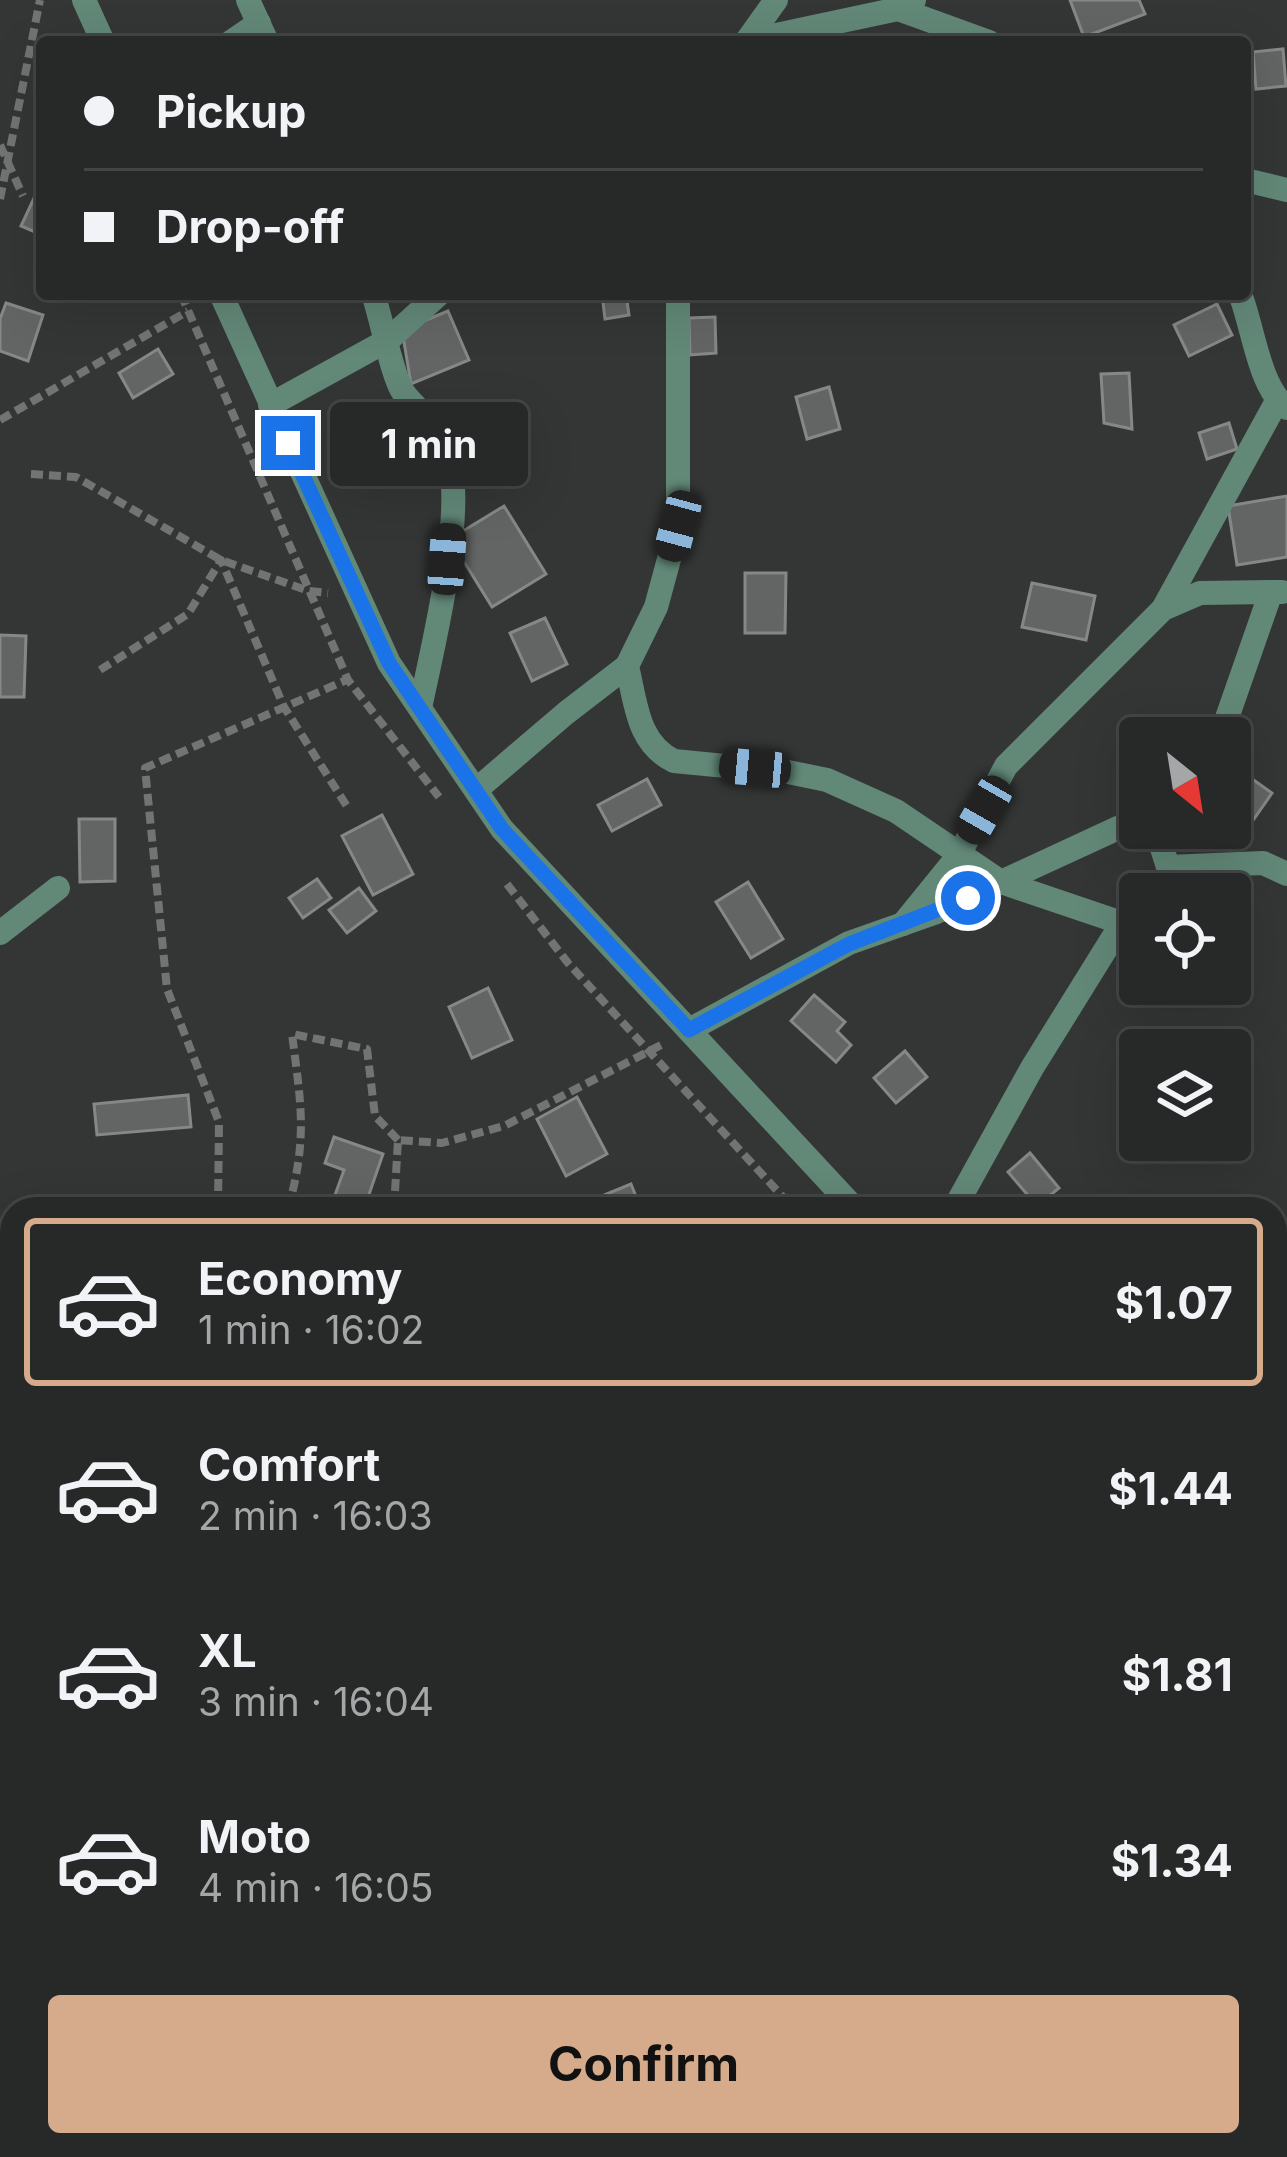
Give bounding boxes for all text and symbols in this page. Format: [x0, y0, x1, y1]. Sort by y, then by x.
text: Pickup [156, 84, 306, 139]
text: Drop-off [156, 199, 344, 254]
callout: 1 min [330, 401, 528, 485]
route end [261, 416, 315, 470]
text: 1 min [381, 420, 477, 467]
car [651, 487, 705, 565]
car [427, 522, 467, 596]
north arrow [1119, 717, 1251, 849]
map controls [1119, 717, 1251, 1161]
car [718, 747, 792, 789]
car [950, 770, 1018, 850]
route start [941, 871, 995, 925]
button: locate [1119, 873, 1251, 1005]
button: layers [1119, 1029, 1251, 1161]
icon: car [54, 1248, 162, 1356]
text: Economy [198, 1251, 402, 1306]
text: $1.07 [1115, 1275, 1233, 1330]
text: 1 min · 16:02 [198, 1306, 424, 1353]
icon: car [54, 1434, 162, 1542]
text: Comfort [198, 1437, 380, 1492]
text: $1.44 [1108, 1461, 1233, 1516]
text: 2 min · 16:03 [198, 1492, 433, 1539]
icon: car [54, 1620, 162, 1728]
text: XL [198, 1623, 257, 1678]
text: $1.81 [1122, 1647, 1233, 1702]
text: 3 min · 16:04 [198, 1678, 434, 1725]
icon: car [54, 1806, 162, 1914]
text: Moto [198, 1809, 311, 1864]
text: $1.34 [1111, 1833, 1233, 1888]
text: 4 min · 16:05 [198, 1864, 434, 1911]
button: Confirm [48, 1995, 1239, 2133]

